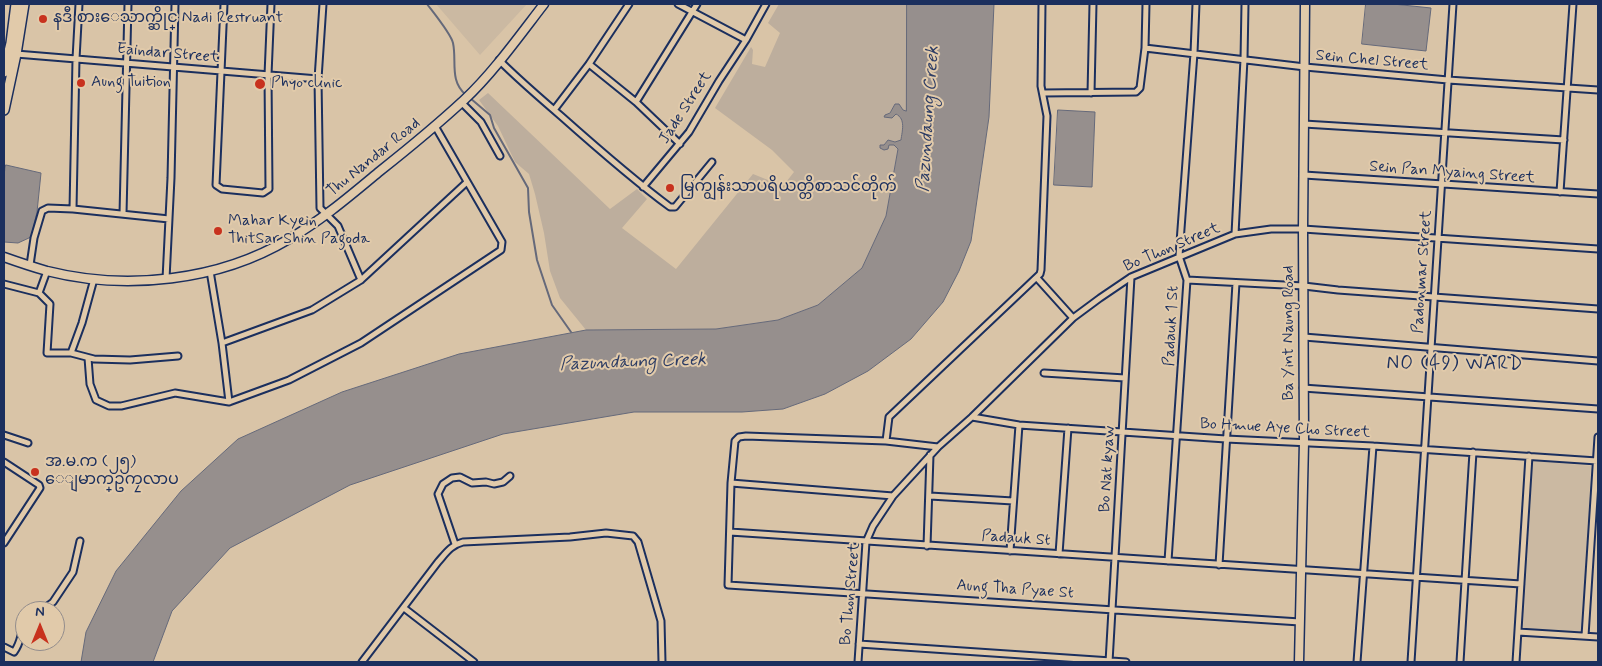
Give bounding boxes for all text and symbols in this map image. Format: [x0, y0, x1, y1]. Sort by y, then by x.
place label: နဒီ စားေသာက္ဆိုင္ Nadi Restruant [53, 9, 283, 29]
marker: နဒီ စားေသာက္ဆိုင္ Nadi Restruant [37, 13, 49, 25]
street label: Eaindar Street [116, 40, 220, 68]
water label: Pazundaung Creek [913, 45, 945, 193]
street label: Sein Chel Street [1315, 47, 1429, 75]
street label: Jade Street [655, 68, 717, 148]
place label: Aung Tuition [91, 73, 171, 93]
place label: Phyo clinic [271, 74, 342, 94]
marker: Aung Tuition [75, 77, 87, 89]
marker: Phyo clinic [253, 77, 267, 91]
street label: Thu Nandar Road [323, 114, 425, 202]
street label: Sein Pan Myaing Street [1369, 158, 1535, 188]
place label: မြကျွန်းသာပရိယတ္တိစာသင်တိုက် [680, 178, 897, 198]
marker: မြကျွန်းသာပရိယတ္တိစာသင်တိုက် [664, 182, 676, 194]
street label: Padonmar Street [1409, 210, 1437, 334]
place label: Mahar Kyein ThitSar Shin Pagoda [228, 212, 370, 250]
street label: Bo Thon Street [1121, 219, 1223, 277]
marker: Mahar Kyein ThitSar Shin Pagoda [212, 225, 224, 237]
street label: Ba Yint Naung Road [1280, 265, 1300, 401]
street label: Padauk 1 St [1160, 285, 1184, 367]
water label: Pazundaung Creek [560, 350, 706, 376]
district label: NO (49) WARD [1384, 354, 1526, 376]
street label: Bo Hmue Aye Cho Street [1199, 415, 1371, 443]
street label: Bo Nat kyaw [1096, 425, 1120, 513]
place label: အ.မ.က (၂၅) ေျမာက္ဥကၠလာပ [45, 453, 179, 491]
marker: အ.မ.က (၂၅) ေျမာက္ဥကၠလာပ [29, 466, 41, 478]
street label: Padauk St [981, 527, 1051, 551]
street label: Bo Thon Street [837, 542, 865, 646]
street label: Aung Tha Pyae St [956, 576, 1074, 604]
north arrow [15, 601, 65, 651]
text: N [35, 603, 45, 621]

